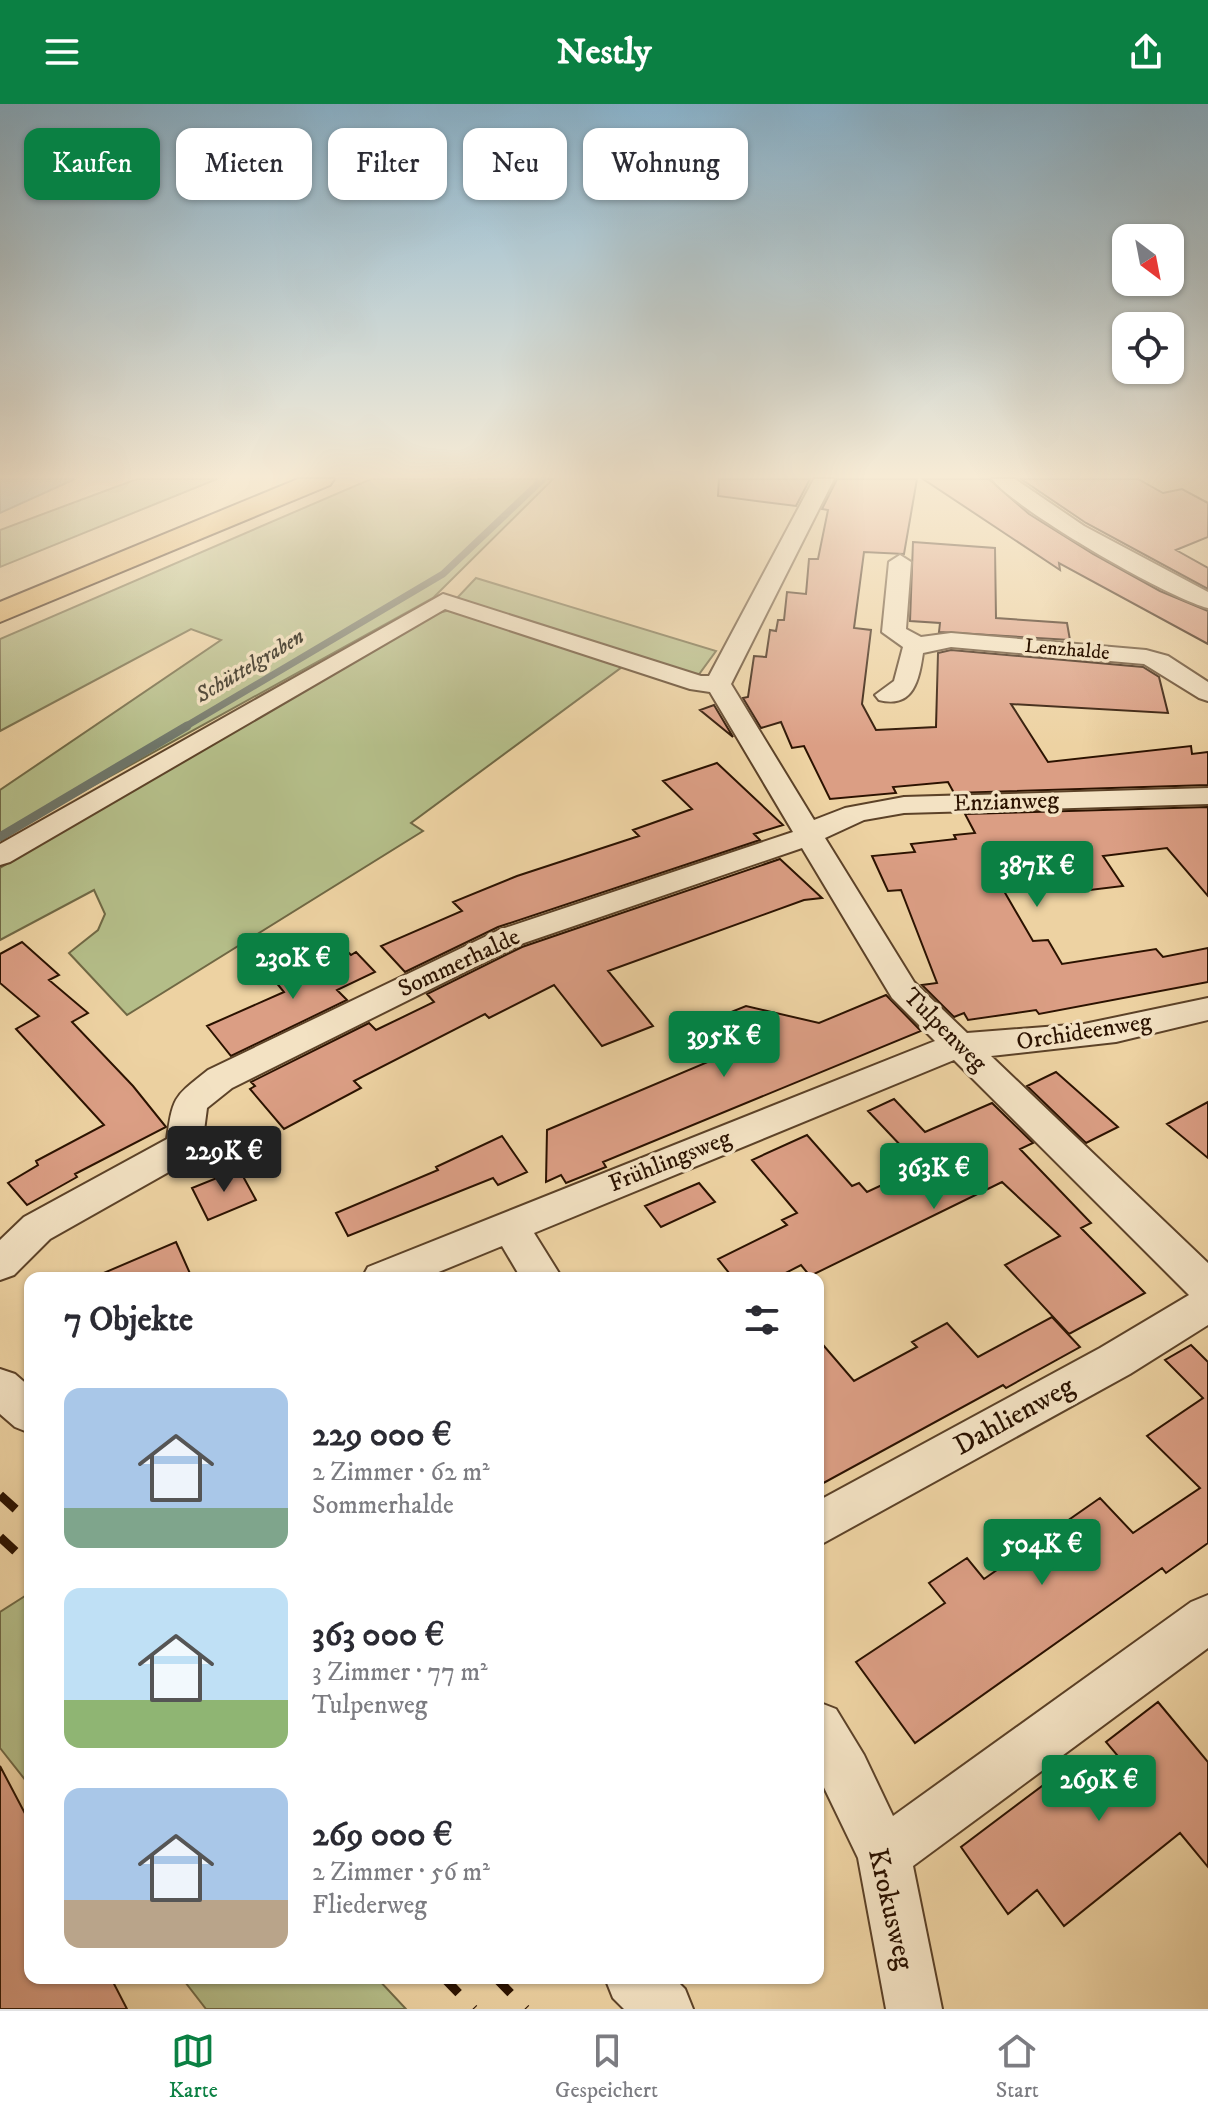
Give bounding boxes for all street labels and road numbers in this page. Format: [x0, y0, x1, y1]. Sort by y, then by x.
street label: Lenzhalde [1024, 634, 1110, 666]
street label: Enzianweg [953, 785, 1060, 819]
street label: Sommerhalde [393, 922, 525, 1004]
street label: Tulpenweg [897, 982, 994, 1079]
street label: Orchideenweg [1014, 1006, 1154, 1057]
street label: Frühlingsweg [604, 1123, 736, 1199]
street label: Dahlienweg [948, 1368, 1081, 1463]
street label: Krokusweg [860, 1845, 922, 1973]

